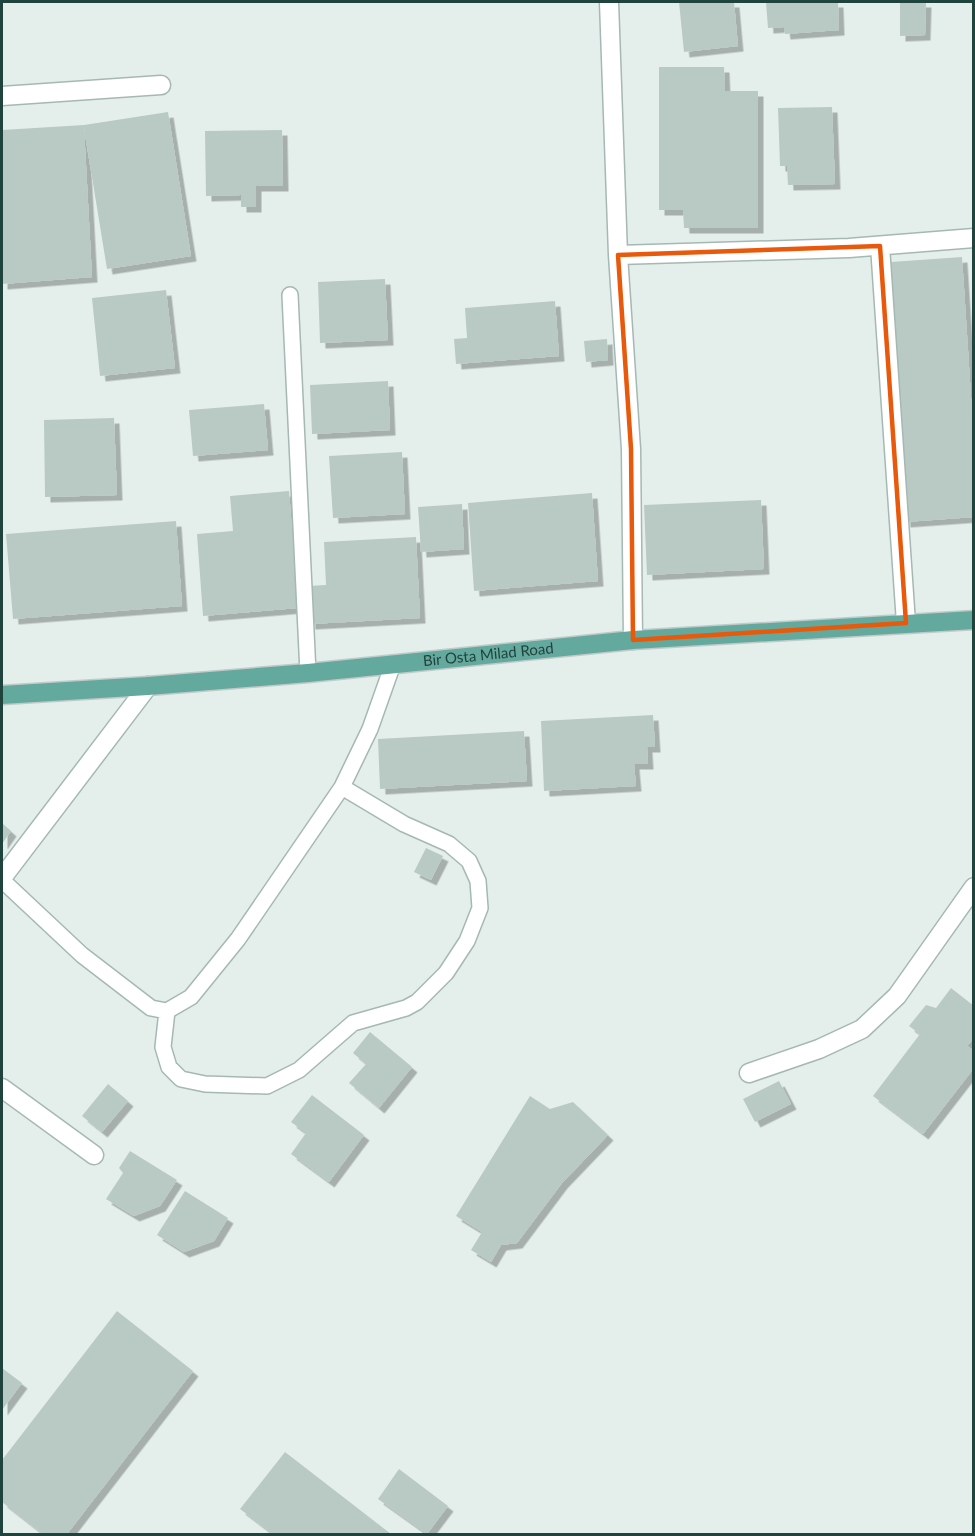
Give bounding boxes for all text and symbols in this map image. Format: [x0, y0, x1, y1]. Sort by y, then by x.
street label: Bir Osta Milad Road [422, 638, 554, 669]

